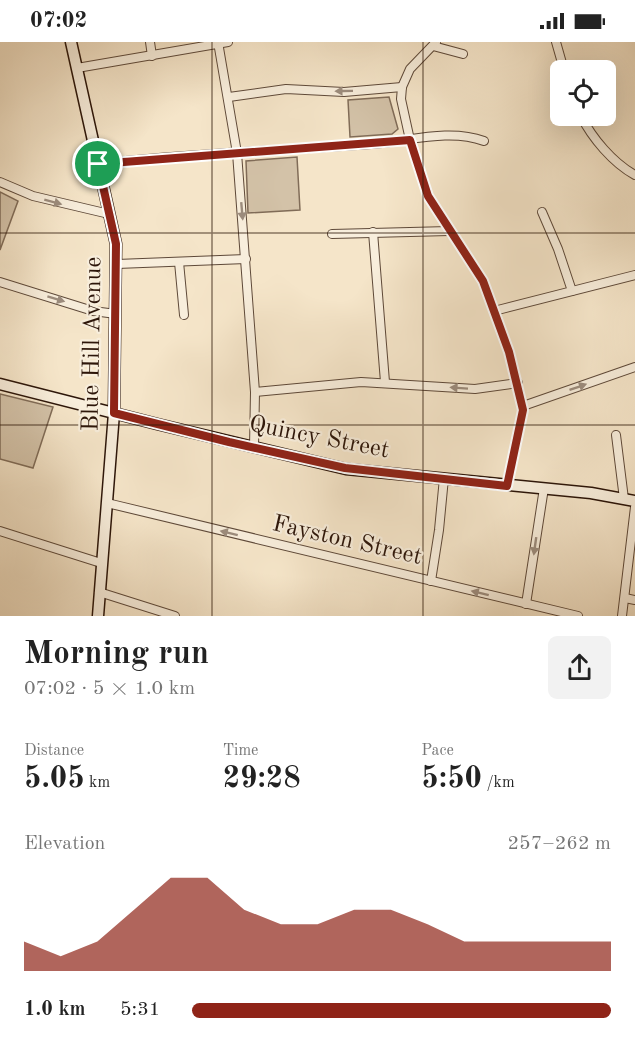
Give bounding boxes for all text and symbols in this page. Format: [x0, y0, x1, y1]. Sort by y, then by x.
text: 07:02 [30, 10, 87, 32]
map controls [550, 60, 616, 126]
button: locate [550, 60, 616, 126]
one-way arrow [334, 86, 353, 96]
pin [72, 138, 123, 189]
icon: arrive [81, 147, 114, 180]
one-way arrow [44, 197, 62, 207]
one-way arrow [237, 202, 247, 221]
street label: Blue Hill Avenue [79, 256, 107, 432]
one-way arrow [47, 295, 65, 305]
one-way arrow [569, 381, 587, 391]
one-way arrow [450, 383, 469, 392]
street label: Quincy Street [247, 413, 391, 463]
street label: Fayston Street [270, 512, 424, 570]
one-way arrow [220, 528, 238, 538]
one-way arrow [531, 537, 540, 556]
one-way arrow [471, 588, 489, 598]
button: share [548, 636, 611, 699]
text: Morning run [24, 638, 209, 671]
text: 07:02 · 5 × 1.0 km [24, 679, 195, 699]
text: Distance [24, 743, 84, 759]
text: Time [223, 743, 258, 759]
text: Pace [421, 743, 454, 759]
text: 5.05 [24, 764, 85, 794]
text: 29:28 [223, 764, 301, 794]
text: 5:50 [421, 764, 482, 794]
text: km [85, 775, 110, 791]
text: /km [482, 775, 515, 791]
text: Elevation [24, 834, 105, 854]
text: 257–262 m [508, 834, 611, 854]
text: 1.0 km [24, 1000, 86, 1020]
text: 5:31 [120, 1000, 160, 1020]

